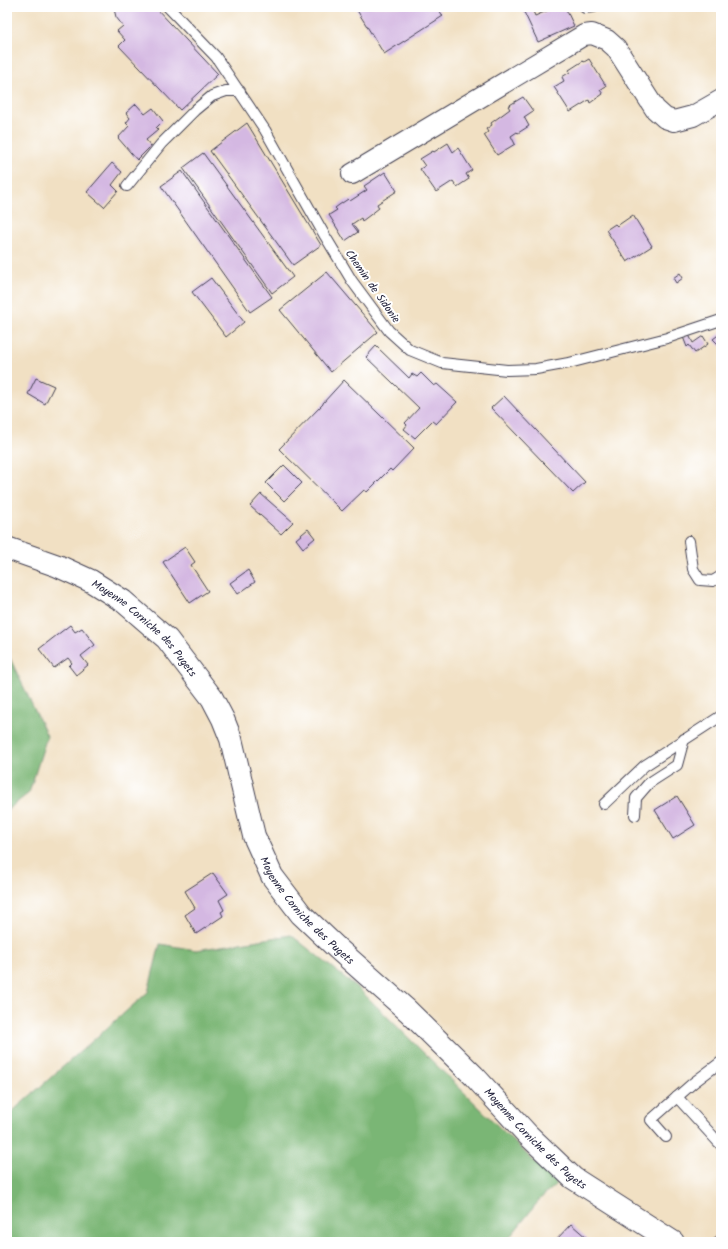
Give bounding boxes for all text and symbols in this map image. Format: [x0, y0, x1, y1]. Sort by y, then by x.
street label: Chemin de Sidonie [340, 246, 404, 327]
street label: Moyenne Corniche des Pugets [88, 575, 201, 681]
street label: Moyenne Corniche des Pugets [254, 854, 358, 970]
street label: Moyenne Corniche des Pugets [479, 1084, 590, 1195]

